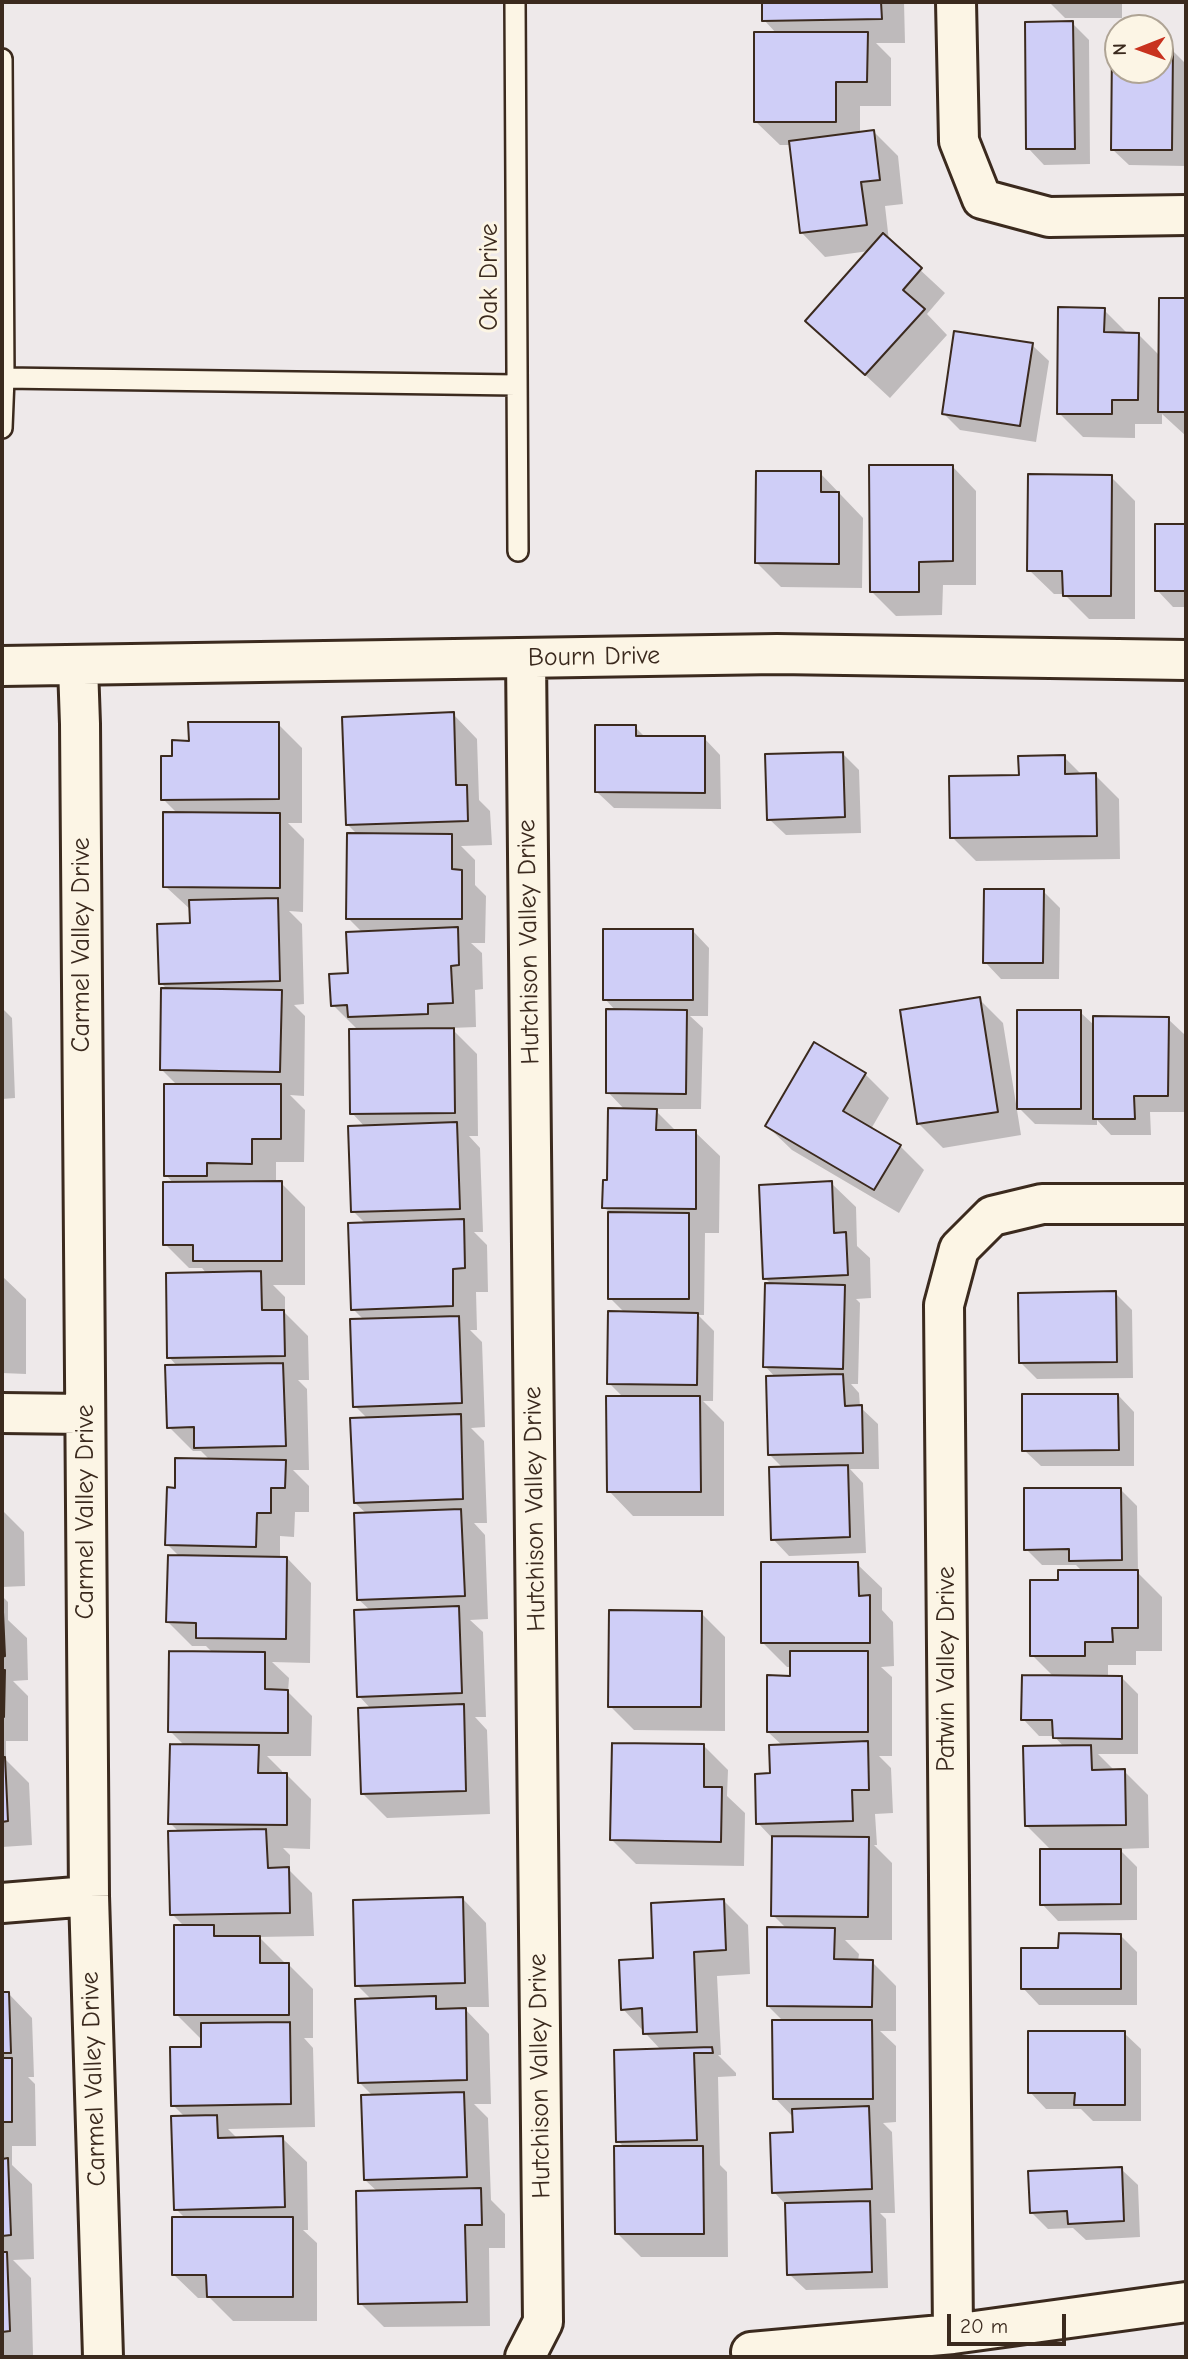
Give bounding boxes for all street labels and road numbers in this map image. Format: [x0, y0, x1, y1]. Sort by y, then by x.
street label: Oak Drive [474, 223, 506, 331]
street label: Bourn Drive [527, 640, 661, 674]
street label: Hutchison Valley Drive [511, 819, 547, 1065]
street label: Carmel Valley Drive [66, 837, 98, 1053]
street label: Hutchison Valley Drive [517, 1386, 553, 1632]
street label: Carmel Valley Drive [70, 1404, 102, 1620]
street label: Patwin Valley Drive [931, 1566, 963, 1772]
street label: Hutchison Valley Drive [522, 1953, 558, 2199]
street label: Carmel Valley Drive [75, 1971, 113, 2187]

